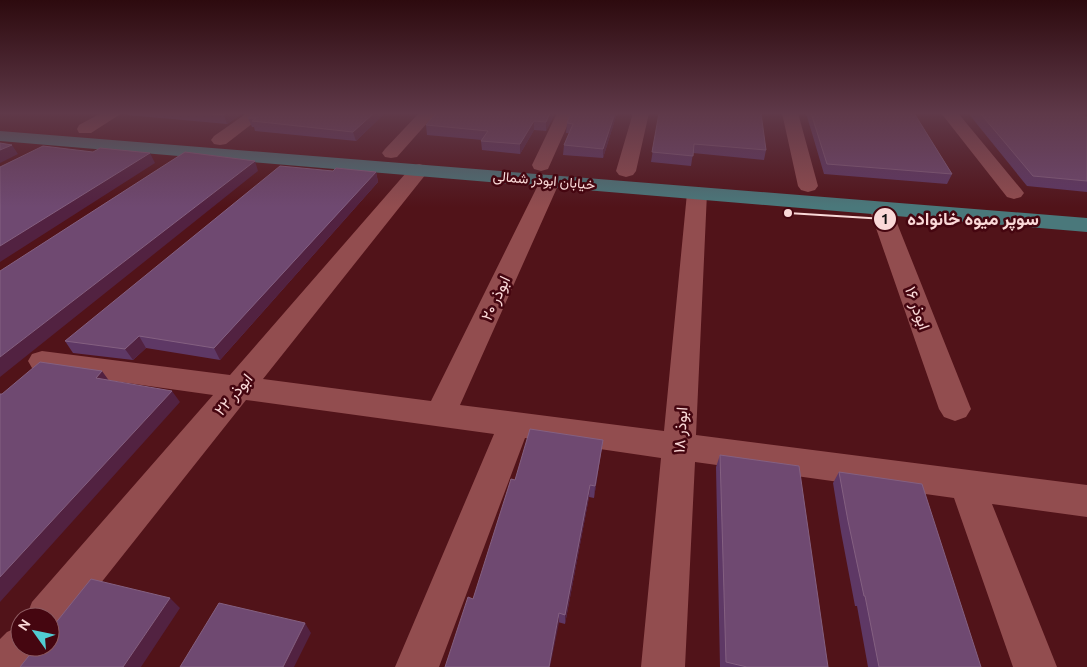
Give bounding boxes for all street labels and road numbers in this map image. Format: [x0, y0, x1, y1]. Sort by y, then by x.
street label: خیابان ابوذر شمالی [492, 168, 596, 193]
street label: ابوذر ۲۰ [477, 273, 515, 324]
street label: ابوذر ۱۶ [900, 284, 934, 333]
street label: ابوذر ۲۲ [210, 369, 257, 420]
street label: ابوذر ۱۸ [669, 406, 693, 454]

